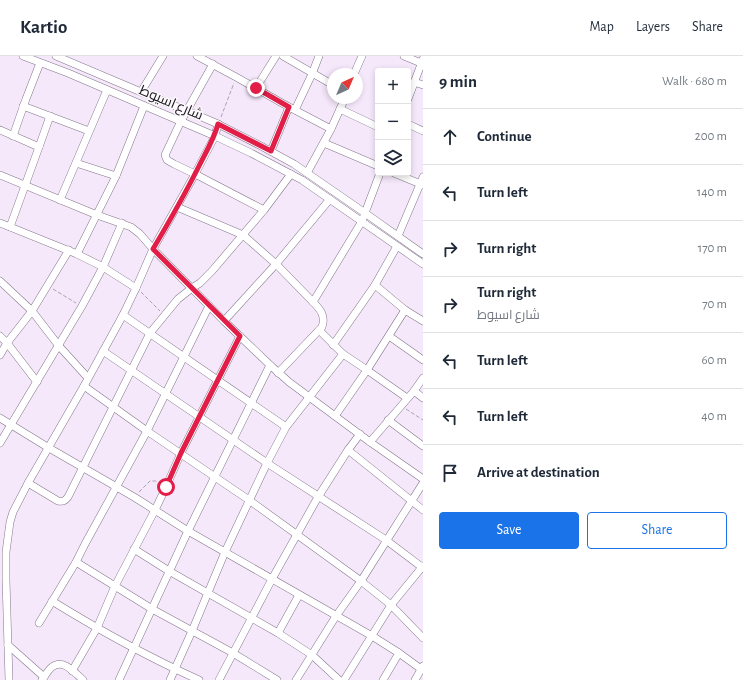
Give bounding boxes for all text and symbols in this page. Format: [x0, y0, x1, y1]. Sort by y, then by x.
text: Kartio [20, 18, 67, 37]
text: Map [589, 20, 614, 34]
text: Layers [636, 20, 670, 34]
text: Share [692, 20, 723, 34]
north arrow [327, 68, 363, 104]
map controls [375, 68, 411, 176]
button: + [375, 68, 411, 104]
text: 9 min [439, 73, 477, 90]
text: Walk · 680 m [662, 75, 727, 88]
route end [247, 79, 265, 97]
street label: شارع اسيوط [137, 83, 205, 124]
button: − [375, 104, 411, 140]
icon: ahead [439, 126, 461, 148]
text: Continue [477, 129, 532, 144]
text: 200 m [695, 130, 727, 143]
button: layers [375, 140, 411, 176]
icon: left [439, 182, 461, 204]
text: Turn left [477, 185, 528, 200]
text: 140 m [697, 186, 727, 199]
icon: right [439, 238, 461, 260]
text: Turn right [477, 241, 536, 256]
text: 170 m [698, 242, 727, 255]
text: Turn right [477, 285, 536, 300]
icon: right [439, 294, 461, 316]
text: 70 m [702, 298, 727, 311]
text: شارع اسيوط [477, 309, 540, 322]
icon: left [439, 350, 461, 372]
text: Turn left [477, 353, 528, 368]
text: 60 m [701, 354, 727, 367]
icon: left [439, 406, 461, 428]
text: Turn left [477, 409, 528, 424]
text: 40 m [701, 410, 727, 423]
icon: arrive [439, 462, 461, 484]
text: Arrive at destination [477, 465, 600, 480]
route start [157, 478, 175, 496]
button: Save [439, 512, 579, 549]
button: Share [587, 512, 727, 549]

